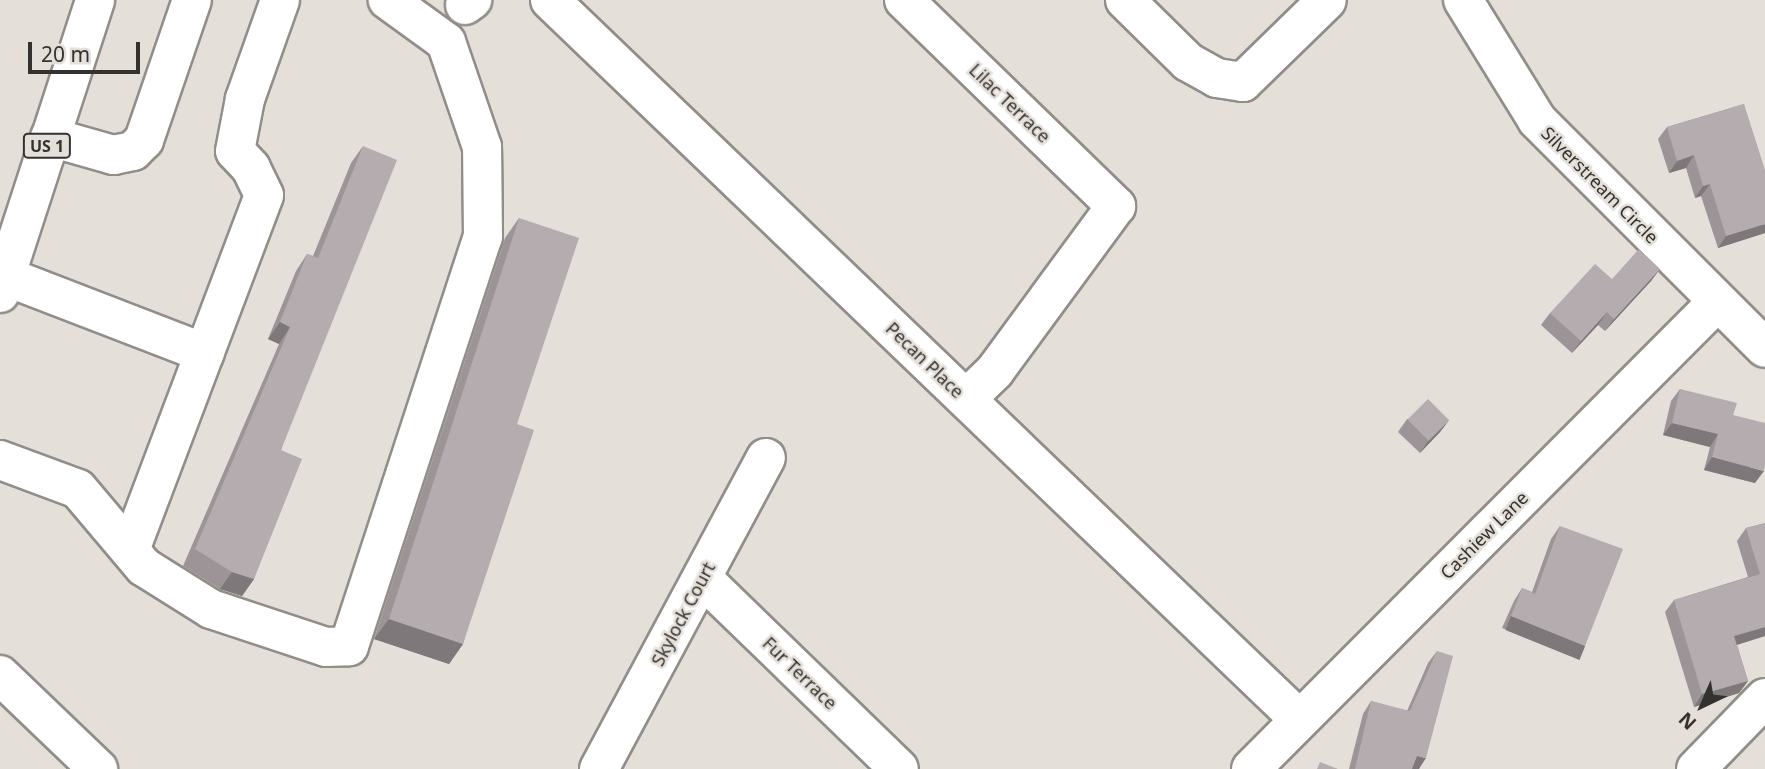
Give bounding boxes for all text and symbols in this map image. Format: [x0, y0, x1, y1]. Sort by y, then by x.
scale bar [32, 28, 144, 72]
text: 20 m [41, 40, 90, 68]
street label: Lilac Terrace [965, 59, 1055, 147]
street label: Silverstream Circle [1537, 122, 1663, 248]
road number: US 1 [22, 134, 72, 158]
street label: Pecan Place [882, 317, 968, 403]
street label: Cashiew Lane [1436, 487, 1532, 583]
street label: Skylock Court [647, 558, 719, 670]
street label: Fur Terrace [758, 632, 842, 714]
north arrow [1667, 671, 1737, 741]
text: N [1673, 706, 1702, 736]

